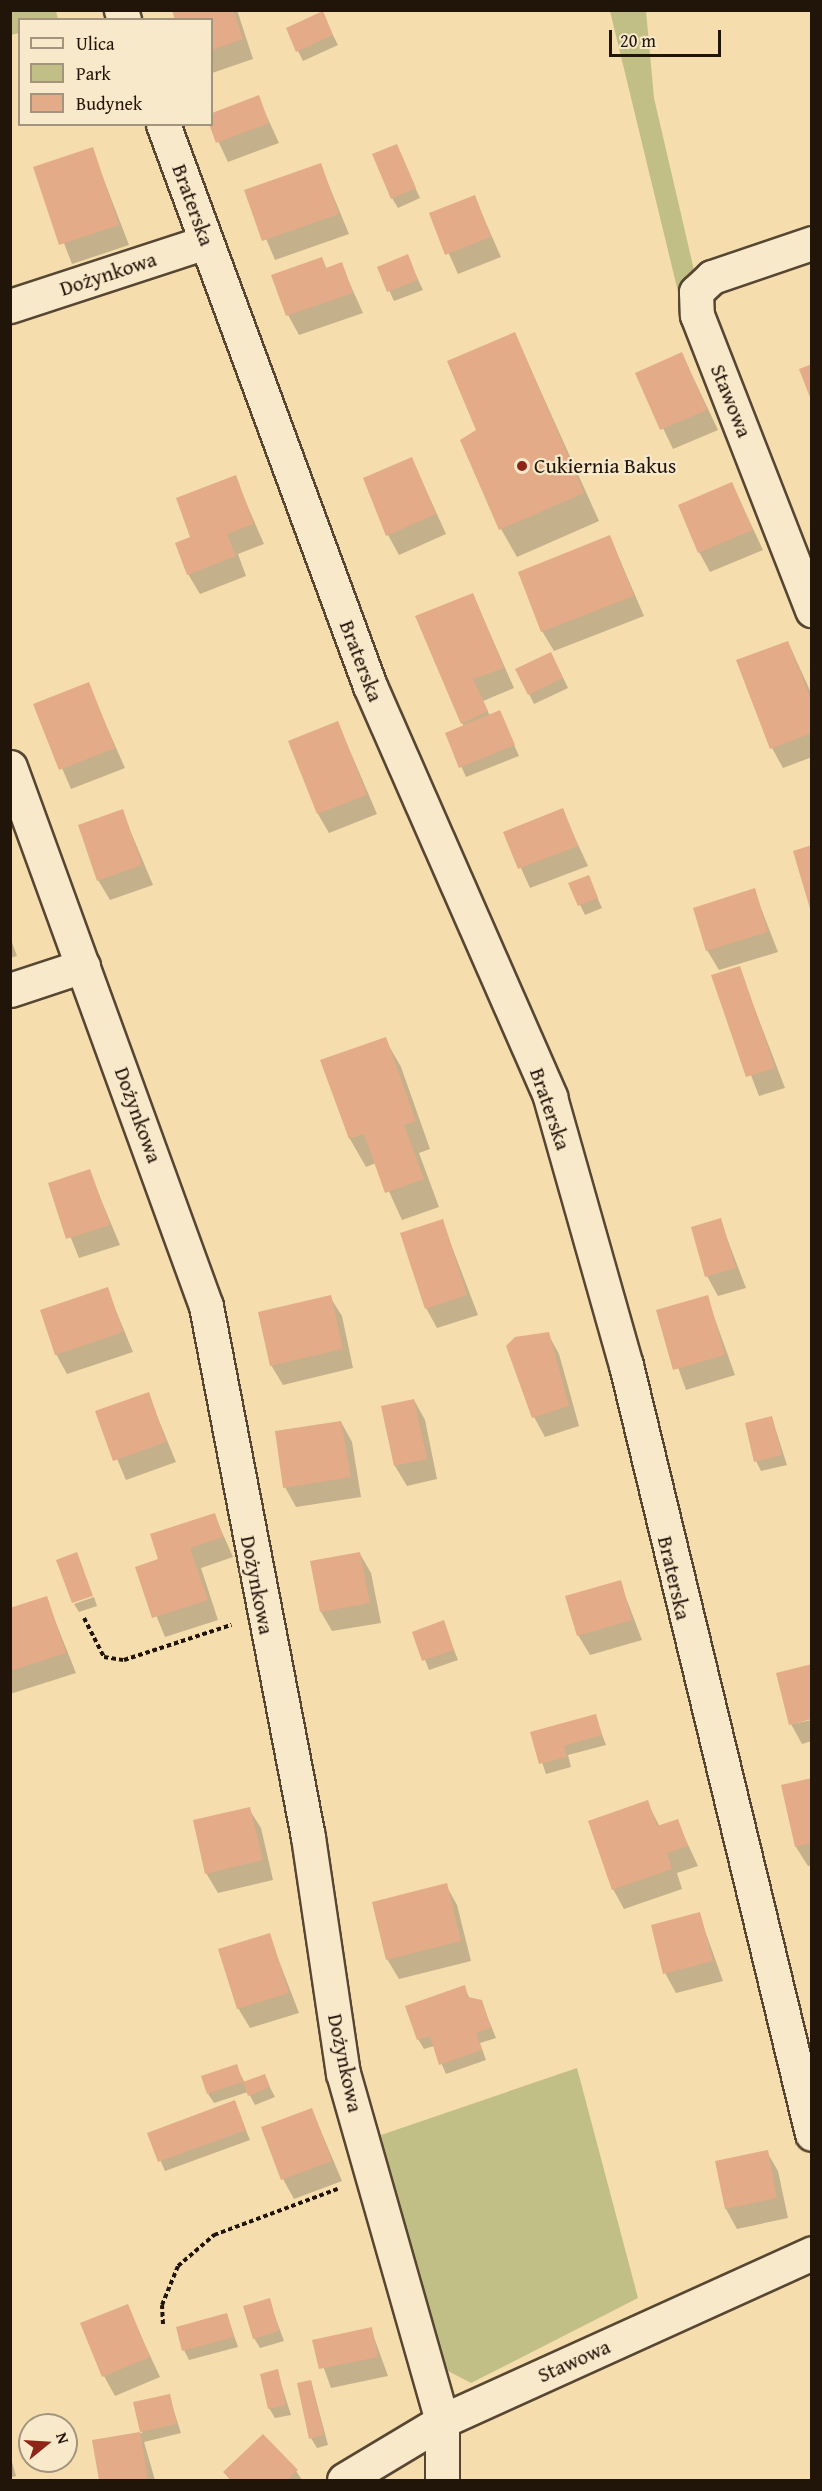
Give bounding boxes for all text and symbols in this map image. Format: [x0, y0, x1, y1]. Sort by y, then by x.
legend [18, 18, 213, 126]
scale bar [612, 18, 724, 56]
text: 20 m [620, 27, 656, 54]
text: Ulica [76, 30, 114, 57]
text: Park [76, 60, 111, 87]
text: Budynek [76, 90, 142, 117]
street label: Braterska [167, 161, 219, 249]
street label: Dożynkowa [57, 247, 159, 301]
street label: Stawowa [705, 361, 757, 441]
place label: Cukiernia Bakus [534, 453, 676, 479]
marker: Cukiernia Bakus [515, 459, 529, 473]
street label: Braterska [334, 617, 388, 705]
street label: Dożynkowa [109, 1064, 167, 1166]
street label: Braterska [524, 1065, 576, 1153]
street label: Dożynkowa [235, 1533, 279, 1637]
street label: Braterska [652, 1534, 696, 1622]
street label: Dożynkowa [322, 2011, 368, 2115]
street label: Stawowa [534, 2334, 614, 2388]
north arrow [18, 2413, 78, 2473]
text: N [50, 2429, 76, 2447]

